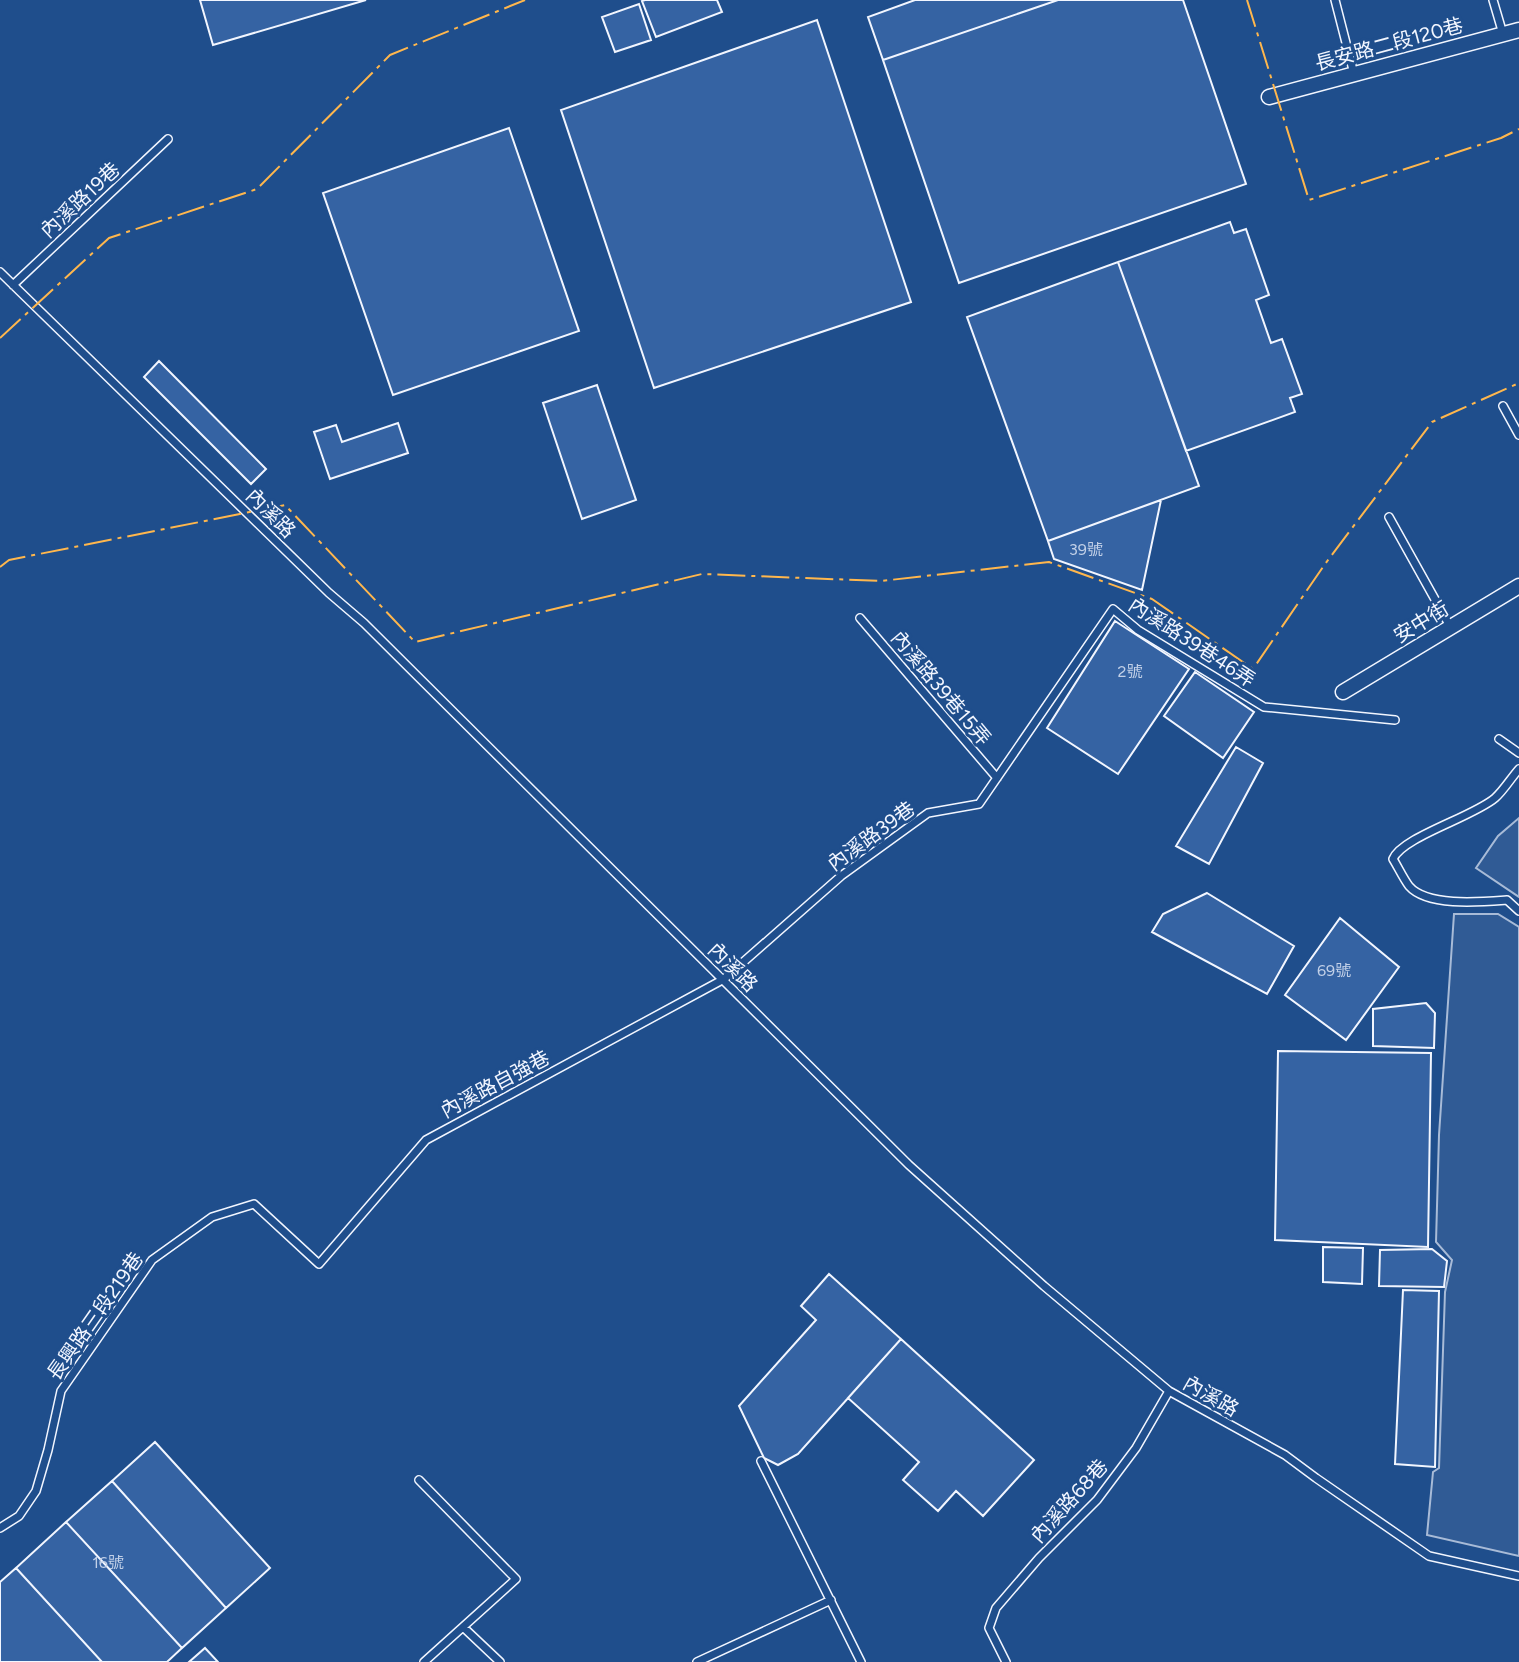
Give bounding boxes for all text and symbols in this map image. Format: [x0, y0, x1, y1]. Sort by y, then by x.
street label: 長安路二段120巷 [1312, 13, 1466, 75]
street label: 內溪路19巷 [35, 157, 125, 243]
street label: 內溪路 [241, 483, 301, 543]
house number: 39號 [1069, 540, 1103, 559]
street label: 內溪路39巷46弄 [1124, 592, 1260, 692]
street label: 安中街 [1389, 596, 1453, 648]
street label: 內溪路39巷15弄 [886, 626, 996, 750]
house number: 2號 [1118, 662, 1142, 681]
street label: 內溪路39巷 [823, 796, 919, 876]
street label: 內溪路 [703, 937, 763, 997]
house number: 69號 [1317, 961, 1351, 980]
street label: 內溪路自強巷 [436, 1045, 554, 1123]
street label: 長興路三段219巷 [42, 1247, 148, 1385]
street label: 內溪路 [1179, 1371, 1243, 1421]
street label: 內溪路68巷 [1025, 1454, 1113, 1548]
house number: 16號 [92, 1553, 124, 1572]

